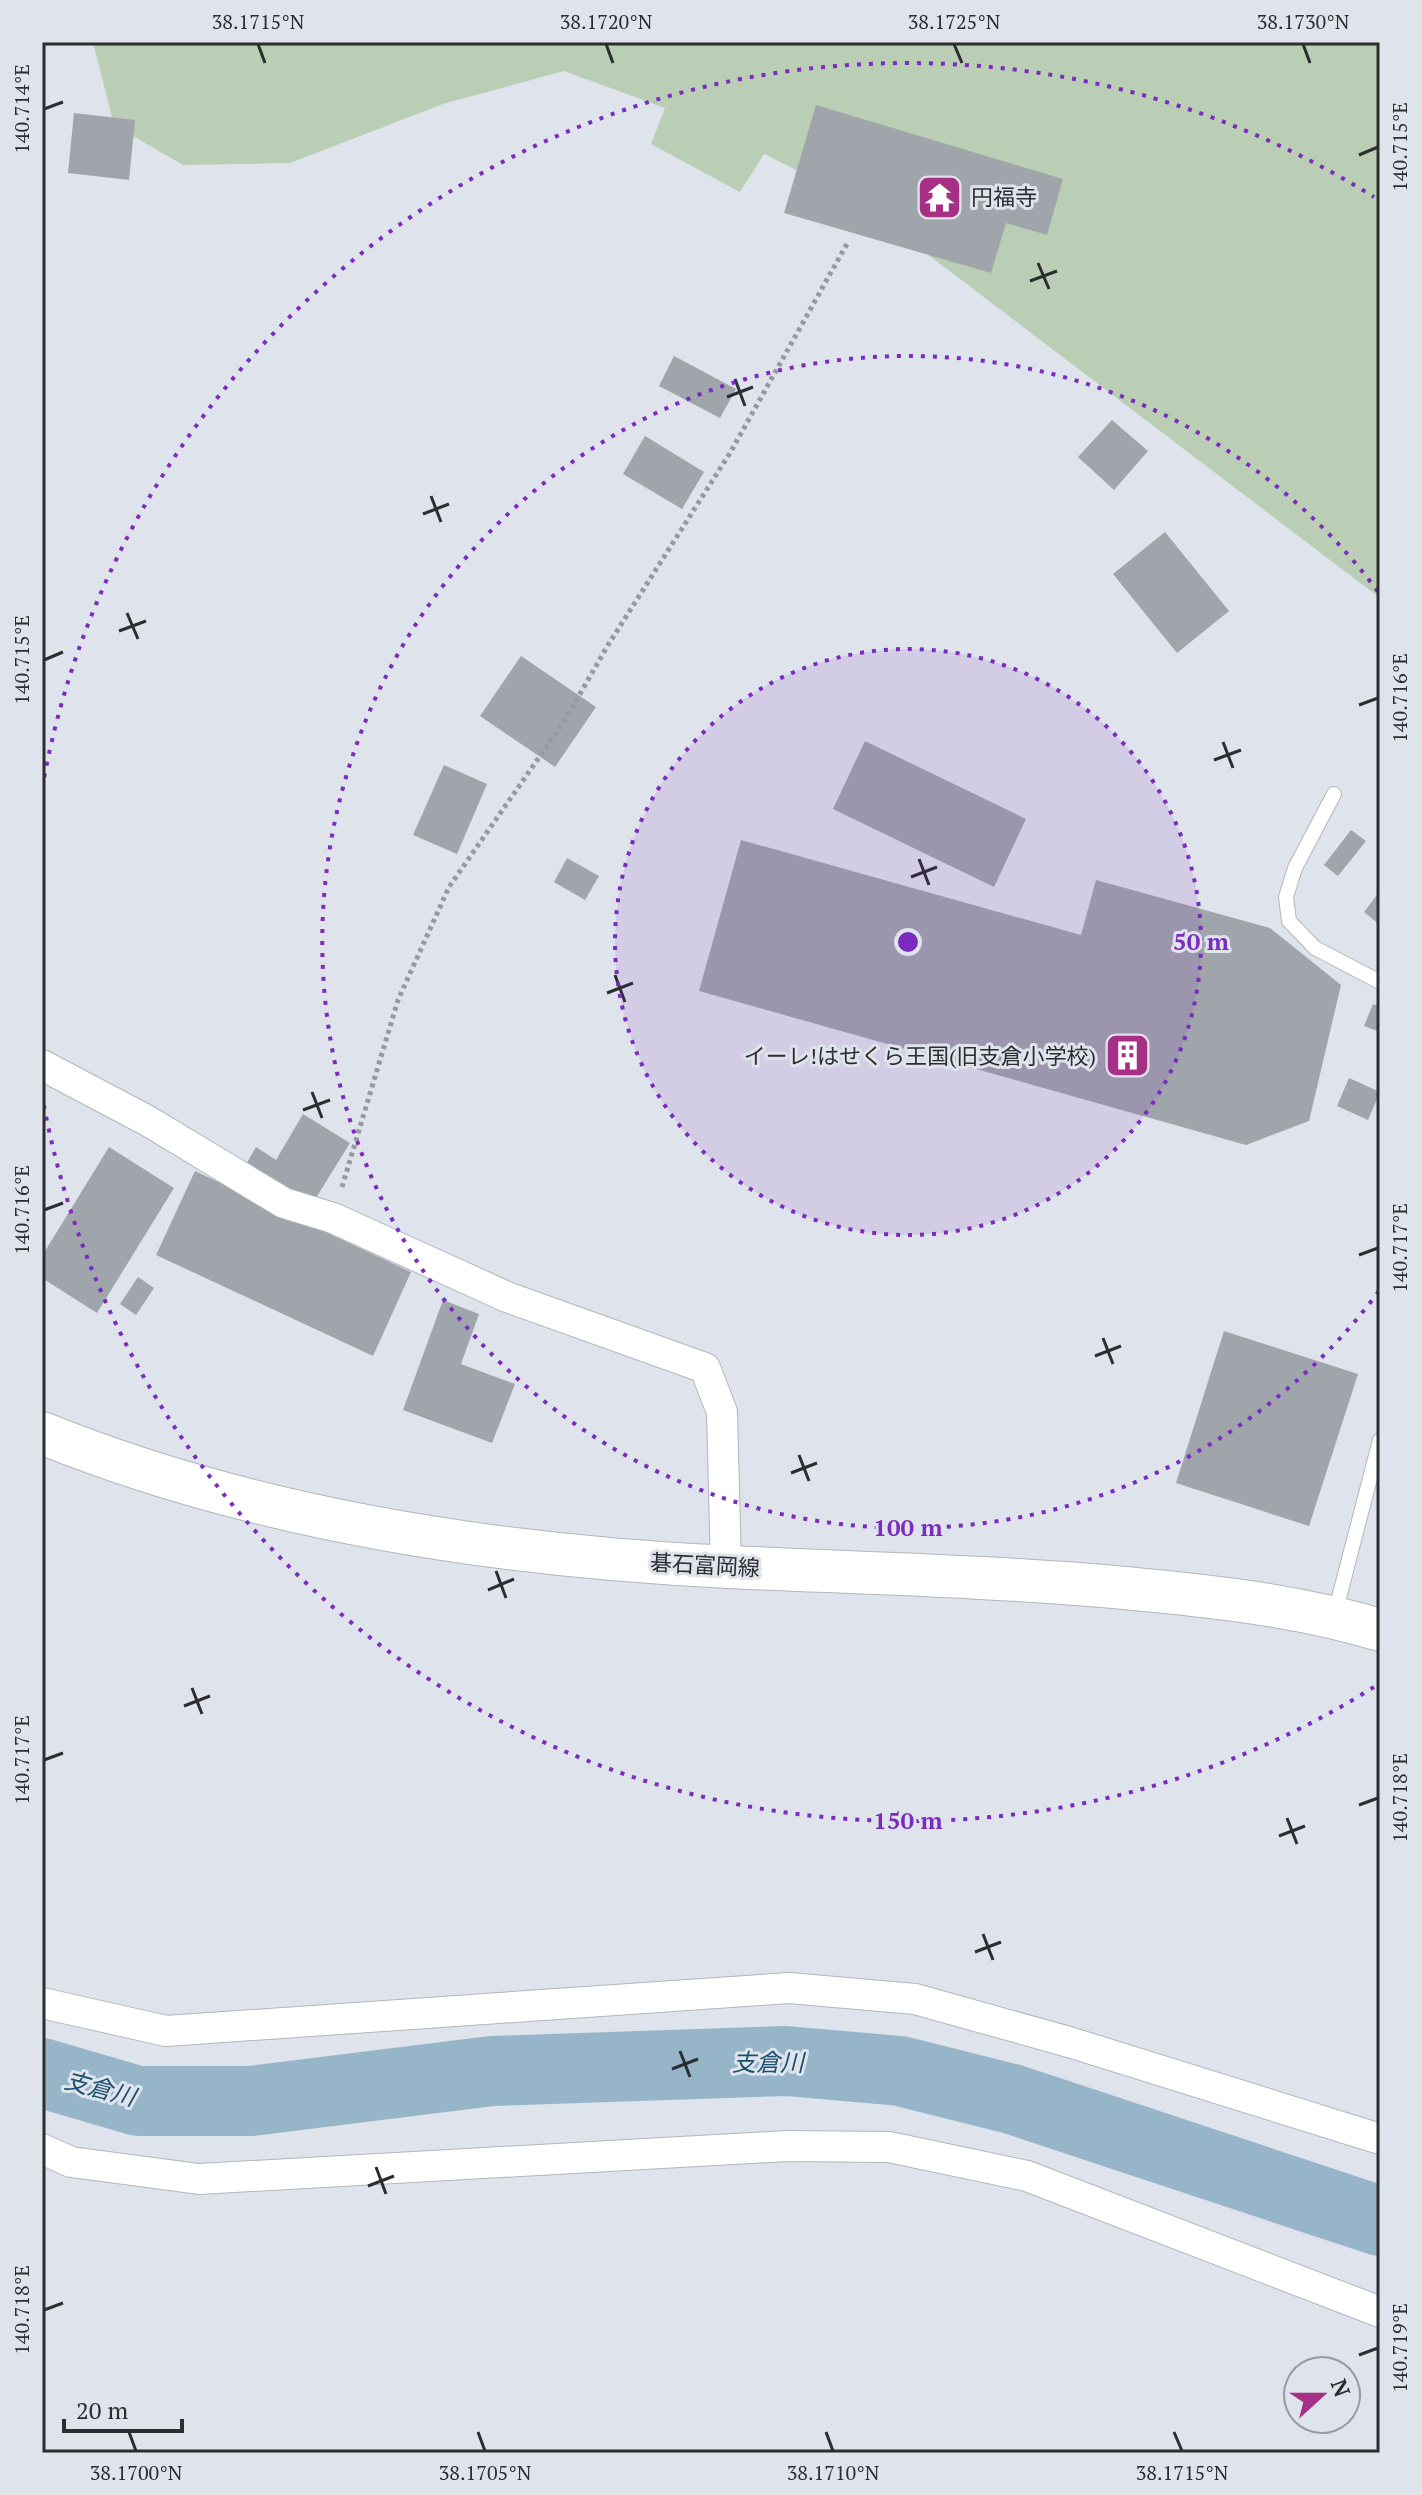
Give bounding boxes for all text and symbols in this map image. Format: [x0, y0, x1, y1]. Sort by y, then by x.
text: 38.1715°N [212, 8, 305, 35]
text: 38.1720°N [560, 8, 653, 35]
text: 38.1725°N [908, 8, 1001, 35]
text: 38.1730°N [1257, 8, 1350, 35]
text: 140.714°E [8, 64, 35, 154]
text: 140.715°E [1386, 102, 1413, 192]
temple icon: 円福寺 [916, 173, 964, 221]
place label: 円福寺 [971, 182, 1037, 211]
text: 140.715°E [8, 615, 35, 705]
text: 140.716°E [1386, 653, 1413, 743]
text: 50 m [1173, 925, 1229, 957]
centre of rings [894, 928, 922, 956]
building icon: イーレ!はせくら王国(旧支倉小学校) [1103, 1032, 1151, 1080]
place label: イーレ!はせくら王国(旧支倉小学校) [744, 1041, 1096, 1070]
text: 140.716°E [8, 1165, 35, 1255]
text: 140.717°E [1386, 1203, 1413, 1293]
text: 100 m [873, 1511, 943, 1543]
street label: 碁石富岡線 [649, 1547, 761, 1582]
text: 140.717°E [8, 1715, 35, 1805]
text: 140.718°E [1386, 1753, 1413, 1843]
text: 150 m [873, 1804, 943, 1836]
water label: 支倉川 [732, 2046, 807, 2078]
water label: 支倉川 [61, 2063, 142, 2114]
text: 140.718°E [8, 2265, 35, 2355]
text: 140.719°E [1386, 2303, 1413, 2393]
north arrow [1282, 2355, 1362, 2435]
text: N [1325, 2375, 1358, 2401]
scale bar [64, 2383, 182, 2433]
text: 20 m [76, 2394, 128, 2426]
text: 38.1700°N [90, 2459, 183, 2486]
text: 38.1705°N [439, 2459, 532, 2486]
text: 38.1710°N [787, 2459, 880, 2486]
text: 38.1715°N [1136, 2459, 1229, 2486]

